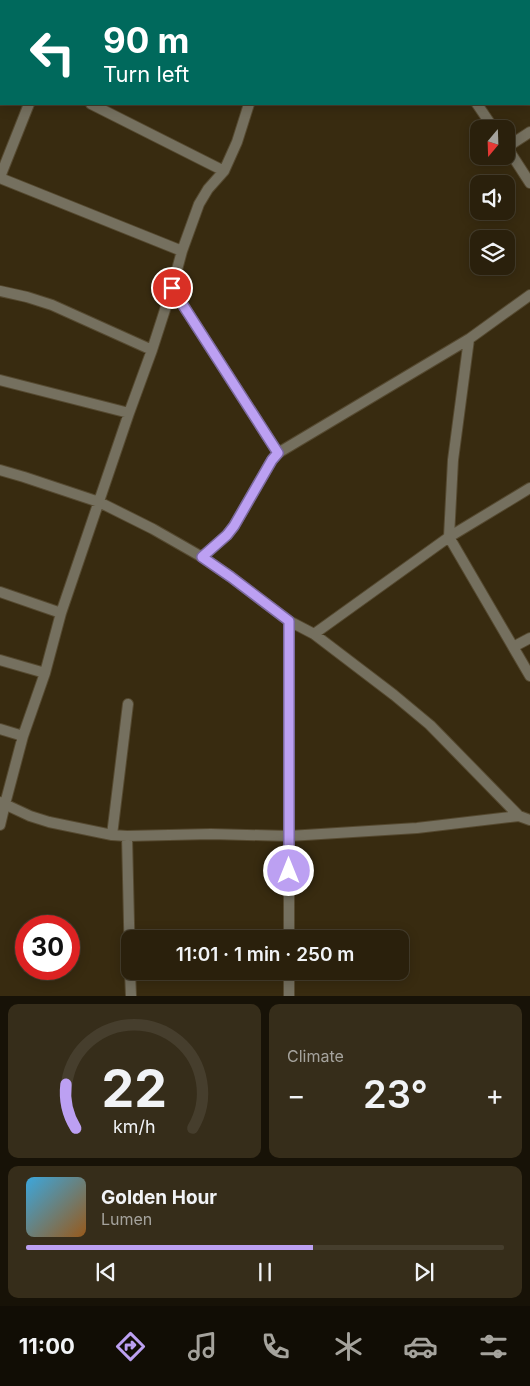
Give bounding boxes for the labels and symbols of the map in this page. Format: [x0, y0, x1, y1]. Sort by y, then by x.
north arrow [470, 120, 515, 165]
pin [151, 267, 193, 309]
position arrow [262, 844, 314, 896]
speed limit sign: 30 [15, 915, 80, 980]

